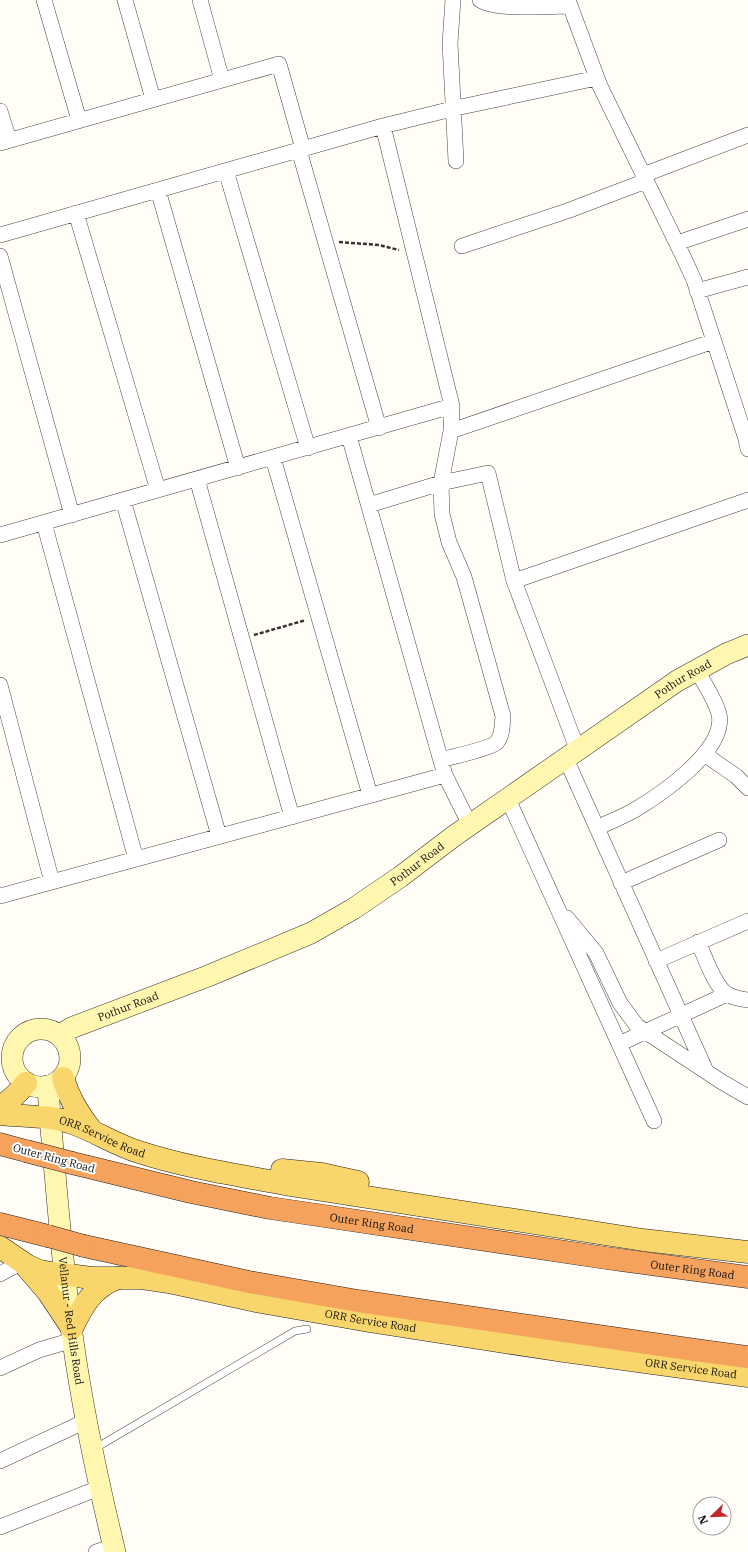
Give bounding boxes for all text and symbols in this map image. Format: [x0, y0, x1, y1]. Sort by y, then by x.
street label: Pothur Road [652, 656, 714, 702]
street label: Pothur Road [387, 839, 447, 889]
street label: Pothur Road [96, 988, 161, 1024]
street label: ORR Service Road [58, 1113, 148, 1161]
street label: Outer Ring Road [11, 1140, 97, 1176]
street label: Outer Ring Road [329, 1210, 415, 1236]
street label: Vellanur - Red Hills Road [56, 1256, 87, 1386]
street label: Outer Ring Road [650, 1257, 736, 1282]
street label: ORR Service Road [324, 1306, 418, 1335]
street label: ORR Service Road [644, 1355, 738, 1381]
north arrow [692, 1496, 732, 1536]
text: N [695, 1513, 711, 1527]

